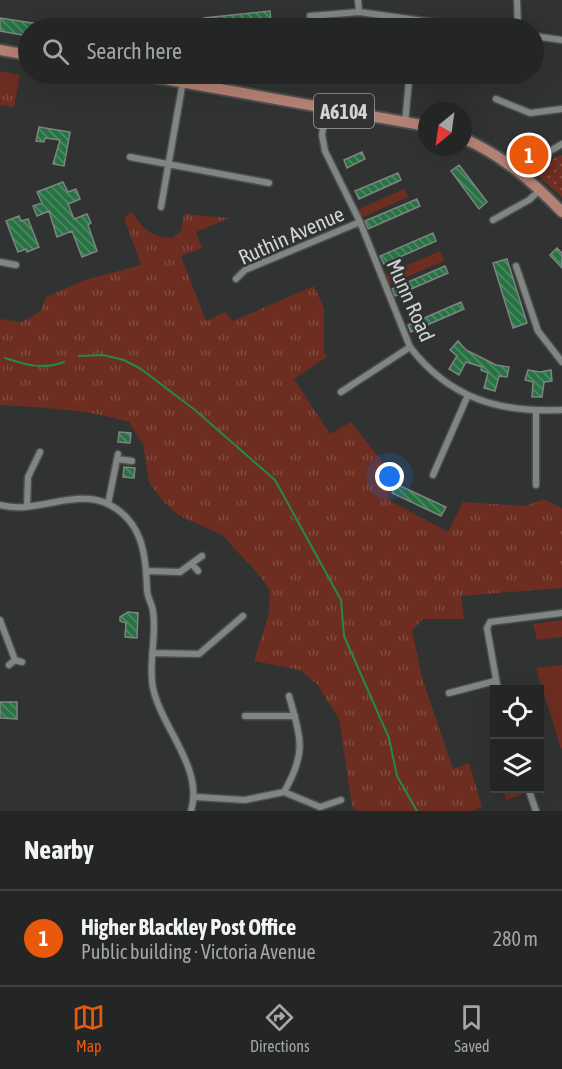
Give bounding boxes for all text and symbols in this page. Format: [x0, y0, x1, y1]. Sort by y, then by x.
search box [18, 18, 544, 84]
icon: search [39, 35, 72, 68]
text: Search here [87, 38, 182, 64]
road number: A6104 [314, 94, 374, 128]
north arrow [418, 102, 472, 156]
pin: 1 [510, 132, 548, 178]
street label: Ruthin Avenue [235, 201, 347, 269]
street label: Munn Road [382, 255, 440, 345]
your location [375, 462, 404, 491]
map controls [490, 685, 544, 793]
button: locate [490, 685, 544, 739]
button: layers [490, 739, 544, 793]
text: Nearby [24, 835, 94, 865]
text: Higher Blackley Post Office [81, 914, 296, 940]
text: 1 [39, 927, 48, 950]
text: 280 m [493, 927, 538, 950]
text: Public building · Victoria Avenue [81, 940, 316, 963]
tab: Map [72, 1001, 105, 1055]
tab: Directions [250, 1001, 310, 1055]
tab: Saved [454, 1001, 490, 1055]

